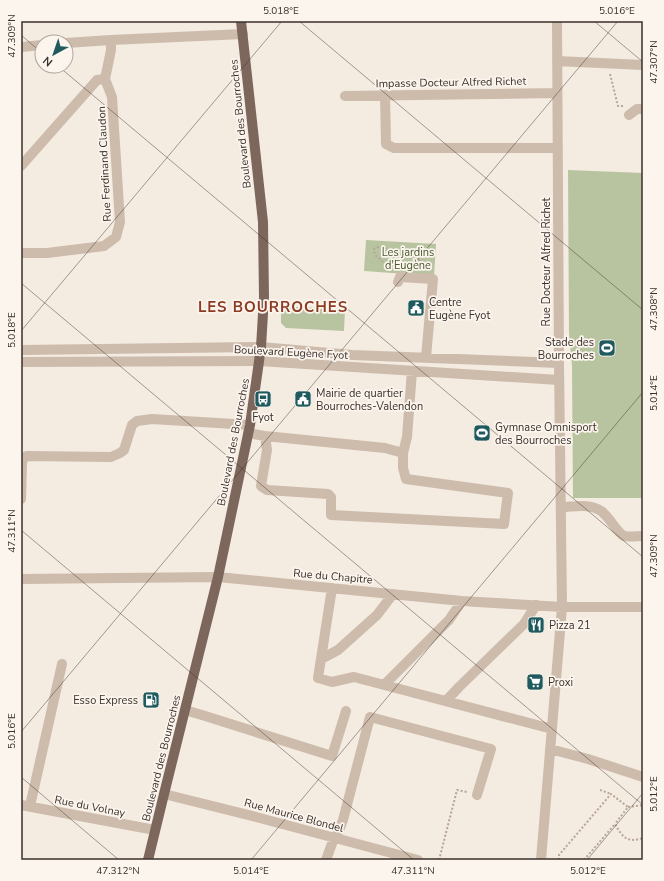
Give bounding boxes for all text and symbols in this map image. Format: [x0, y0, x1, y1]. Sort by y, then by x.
text: 5.018°E [263, 4, 299, 18]
text: 5.016°E [599, 4, 635, 18]
text: 47.309°N [5, 14, 19, 58]
north arrow [34, 34, 74, 74]
text: 47.307°N [647, 40, 661, 84]
text: N [40, 53, 56, 70]
street label: Boulevard des Bourroches [226, 59, 255, 189]
street label: Impasse Docteur Alfred Richet [376, 74, 527, 91]
street label: Rue Ferdinand Claudon [94, 106, 115, 222]
street label: Rue Docteur Alfred Richet [539, 197, 554, 326]
park label: Les jardins d'Eugène [382, 245, 434, 273]
text: 47.308°N [647, 287, 661, 331]
place label: Centre Eugène Fyot [429, 295, 490, 323]
district label: LES BOURROCHES [198, 297, 348, 317]
public building icon: Centre Eugène Fyot [406, 298, 426, 318]
text: 5.018°E [5, 312, 19, 348]
place label: Stade des Bourroches [538, 335, 594, 363]
sports icon: Stade des Bourroches [597, 338, 617, 358]
street label: Boulevard Eugène Fyot [233, 342, 349, 363]
text: 5.014°E [647, 375, 661, 411]
street label: Boulevard des Bourroches [214, 377, 253, 507]
place label: Mairie de quartier Bourroches-Valendon [316, 386, 423, 414]
bus stop icon: Fyot [253, 389, 273, 409]
public building icon: Mairie de quartier Bourroches-Valendon [293, 389, 313, 409]
place label: Fyot [252, 410, 274, 425]
place label: Gymnase Omnisport des Bourroches [495, 420, 597, 448]
sports icon: Gymnase Omnisport des Bourroches [472, 423, 492, 443]
text: 47.311°N [5, 509, 19, 553]
text: 47.309°N [647, 534, 661, 578]
street label: Rue du Chapitre [293, 566, 373, 587]
restaurant icon: Pizza 21 [526, 615, 546, 635]
place label: Pizza 21 [549, 618, 591, 633]
supermarket icon: Proxi [525, 672, 545, 692]
place label: Proxi [548, 675, 573, 690]
fuel station icon: Esso Express [141, 690, 161, 710]
place label: Esso Express [73, 693, 138, 708]
street label: Boulevard des Bourroches [139, 693, 184, 823]
text: 5.016°E [5, 713, 19, 749]
text: 5.012°E [647, 776, 661, 812]
street label: Rue du Volnay [53, 792, 127, 821]
street label: Rue Maurice Blondel [243, 795, 346, 836]
text: 47.312°N [96, 864, 140, 878]
text: 5.014°E [233, 864, 269, 878]
text: 47.311°N [391, 864, 435, 878]
text: 5.012°E [570, 864, 606, 878]

